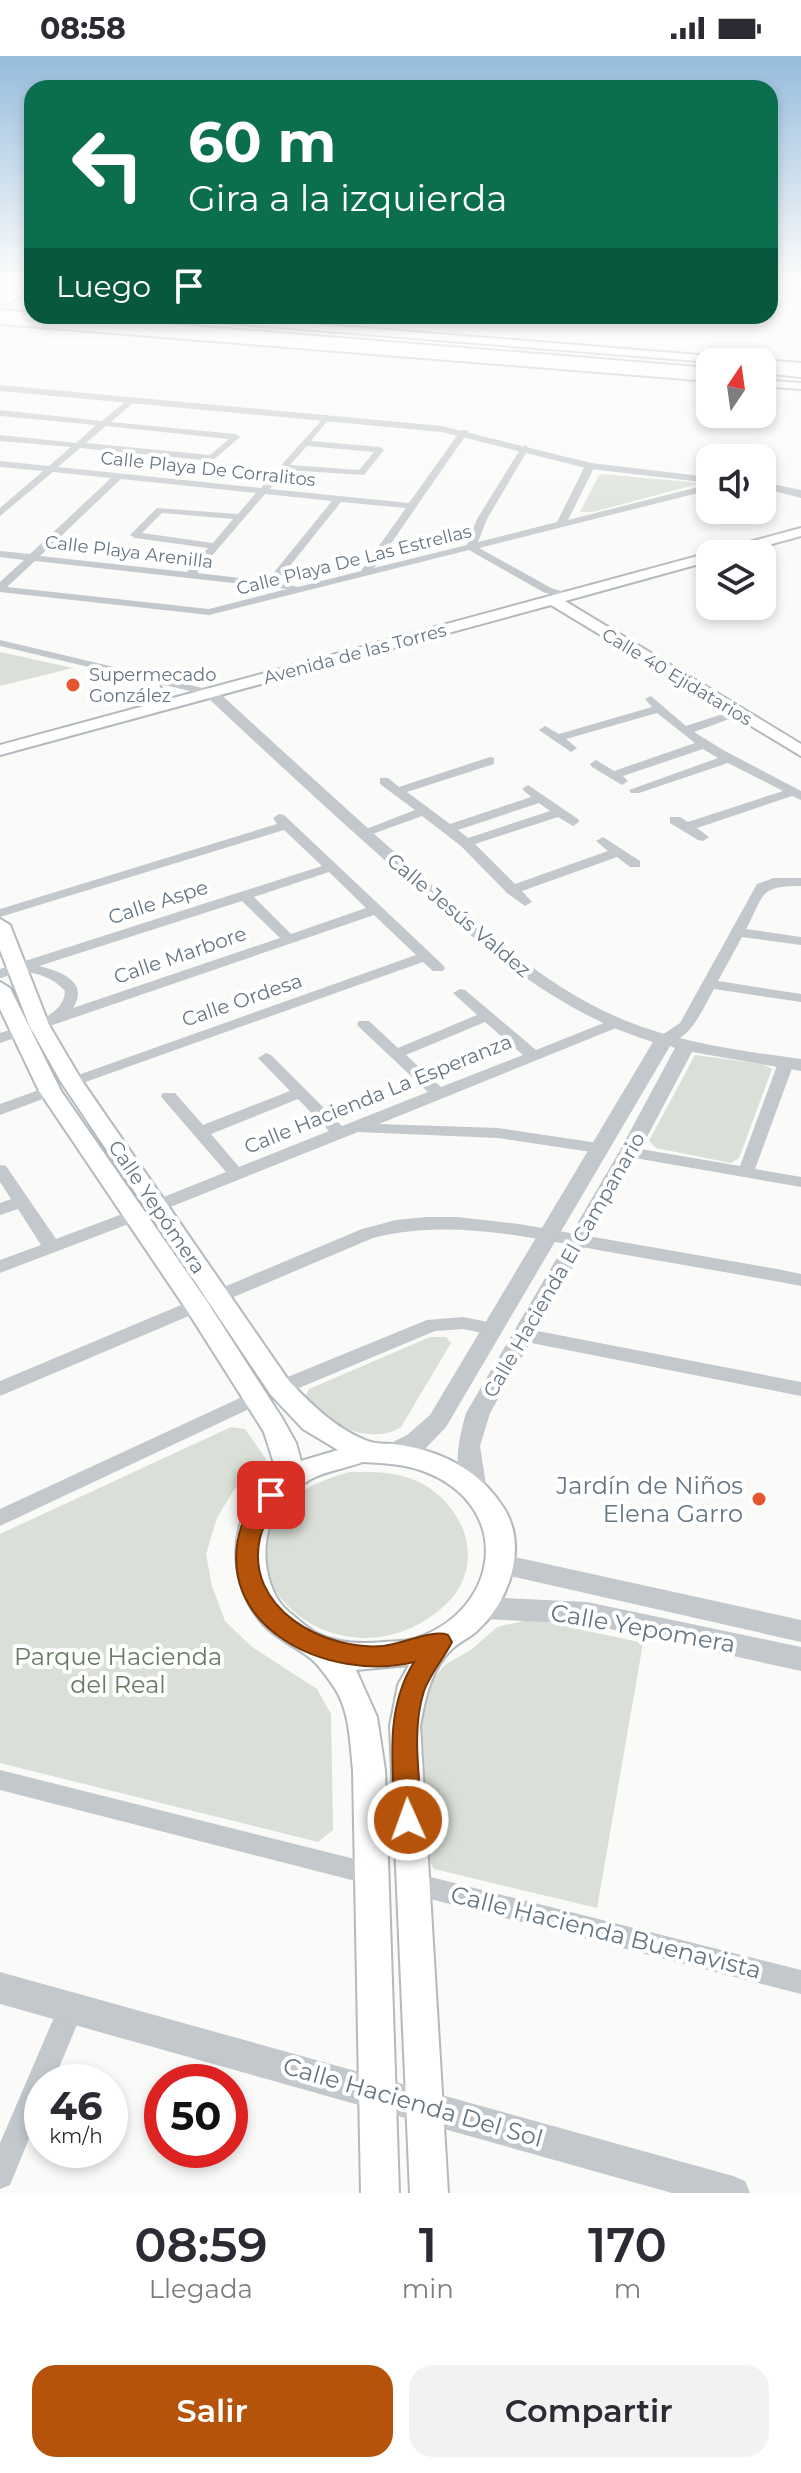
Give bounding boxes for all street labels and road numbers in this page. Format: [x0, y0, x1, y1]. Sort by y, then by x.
street label: Calle Playa De Corralitos [99, 447, 317, 491]
street label: Calle Playa De Las Estrellas [234, 520, 474, 600]
street label: Calle Playa Arenilla [44, 531, 214, 573]
street label: Avenida de las Torres [261, 619, 449, 689]
street label: Calle 40 Ejidatarios [598, 623, 756, 731]
street label: Calle Jesús Valdez [382, 848, 536, 982]
street label: Calle Aspe [105, 875, 211, 929]
street label: Calle Marbore [111, 921, 249, 989]
street label: Calle Ordesa [179, 968, 305, 1032]
street label: Calle Hacienda La Esperanza [241, 1029, 515, 1159]
street label: Calle Hacienda El Campanario [478, 1128, 650, 1402]
street label: Calle Yepómera [103, 1136, 211, 1278]
street label: Calle Yepomera [548, 1597, 738, 1659]
street label: Calle Hacienda Buenavista [448, 1879, 764, 1985]
street label: Calle Hacienda Del Sol [280, 2051, 546, 2153]

